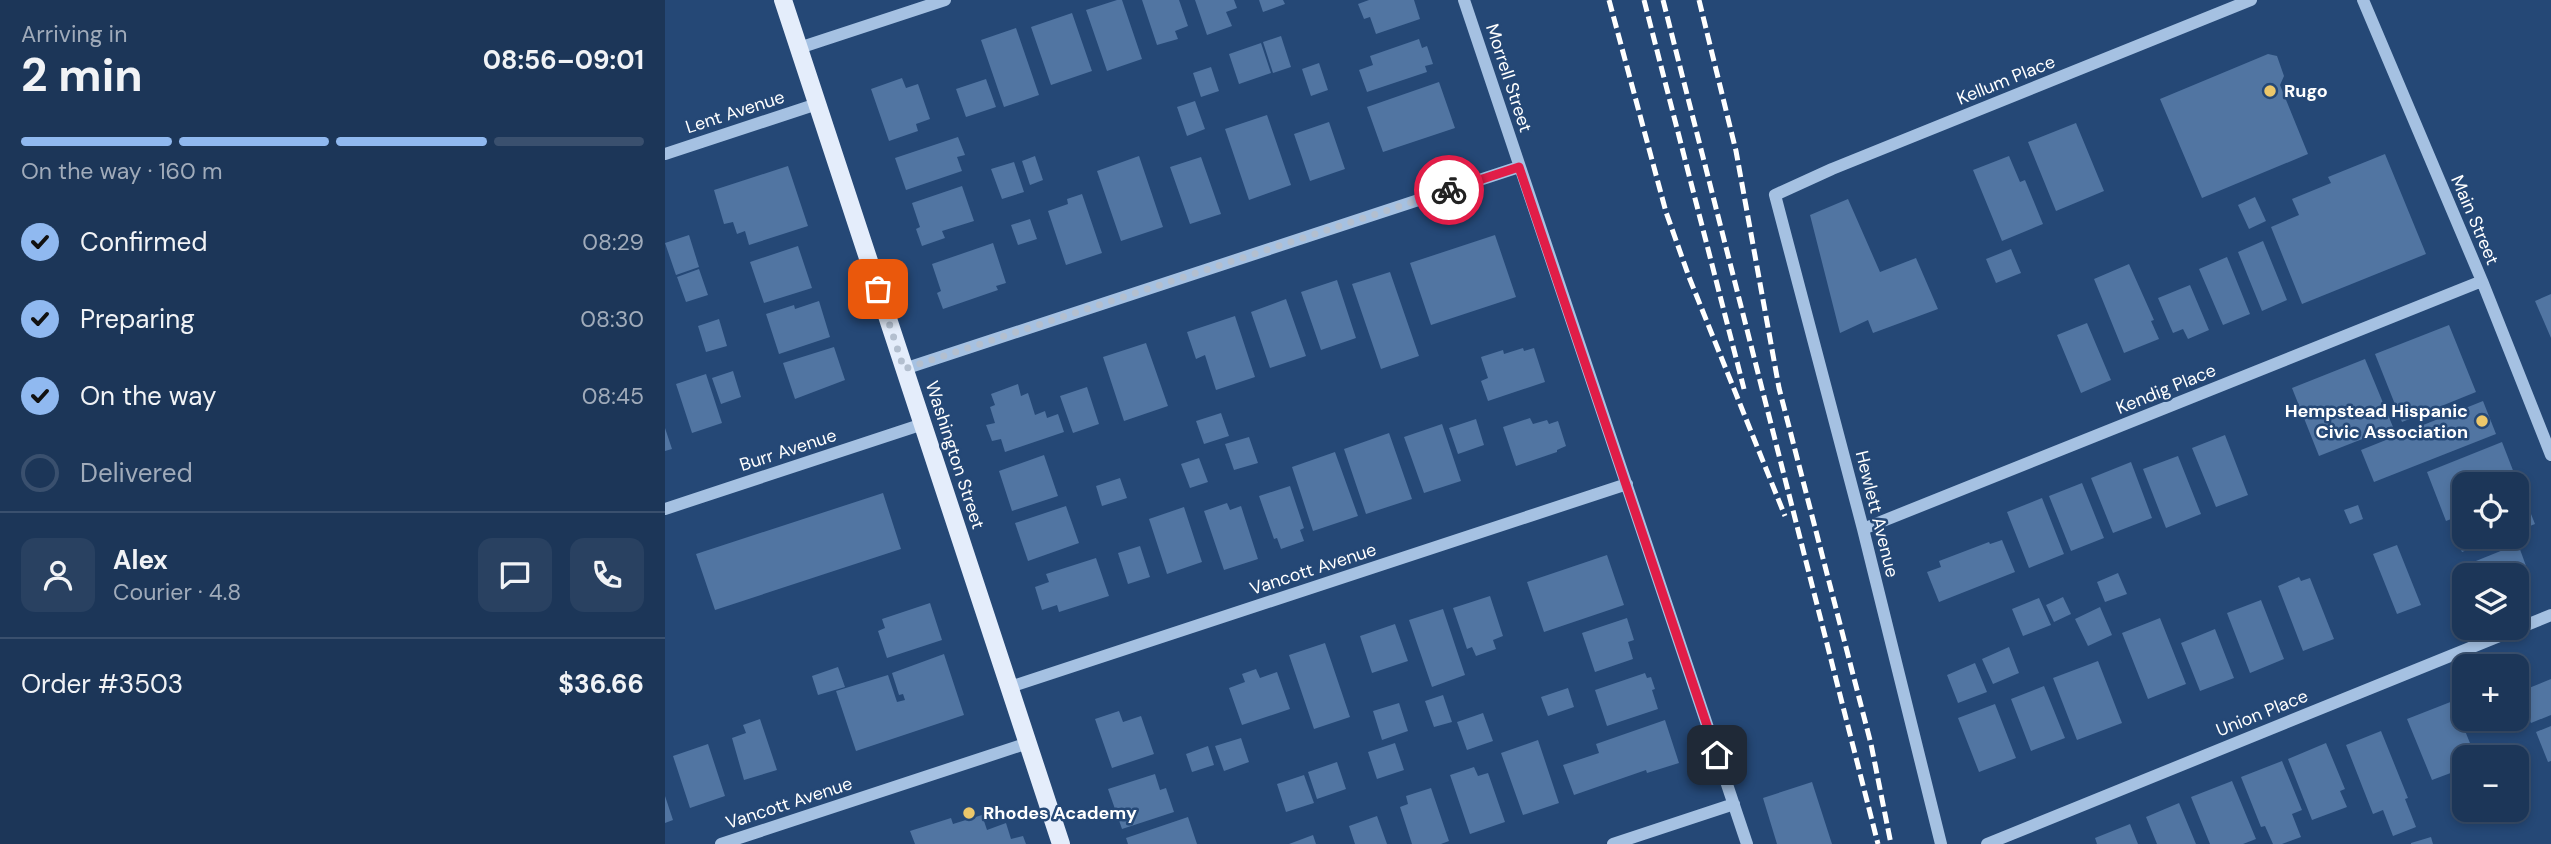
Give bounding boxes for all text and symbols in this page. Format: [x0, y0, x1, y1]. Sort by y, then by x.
text: Arriving in [21, 19, 127, 49]
street label: Morrell Street [1480, 21, 1538, 135]
text: 08:56–09:01 [483, 43, 644, 77]
text: 2 min [21, 45, 143, 105]
street label: Kellum Place [1953, 49, 2059, 111]
place label: Rugo [2284, 79, 2328, 103]
marker: Rugo [2262, 83, 2278, 99]
street label: Lent Avenue [682, 85, 788, 139]
courier [1414, 155, 1484, 225]
text: On the way · 160 m [21, 156, 222, 186]
icon: bike [1430, 171, 1468, 209]
street label: Main Street [2445, 171, 2505, 269]
icon: check [21, 223, 59, 261]
text: Confirmed [80, 225, 207, 259]
text: 08:29 [582, 227, 644, 257]
pin [848, 259, 908, 319]
icon: bag [859, 270, 897, 308]
icon: check [21, 300, 59, 338]
text: Preparing [80, 302, 195, 336]
text: 08:30 [580, 304, 644, 334]
street label: Kendig Place [2113, 358, 2219, 420]
icon: check [21, 377, 59, 415]
street label: Washington Street [920, 378, 990, 532]
text: On the way [80, 379, 216, 413]
text: 08:45 [582, 381, 644, 411]
place label: Hempstead Hispanic Civic Association [2285, 399, 2468, 444]
marker: Hempstead Hispanic Civic Association [2474, 413, 2490, 429]
street label: Burr Avenue [737, 423, 839, 477]
street label: Hewlett Avenue [1850, 448, 1904, 580]
text: Delivered [80, 456, 193, 490]
map controls [2452, 472, 2529, 822]
button: locate [2452, 472, 2529, 549]
street label: Vancott Avenue [1247, 537, 1379, 601]
button: person [21, 538, 95, 612]
button: chat [478, 538, 552, 612]
button: phone [570, 538, 644, 612]
text: Alex [113, 543, 168, 577]
button: layers [2452, 563, 2529, 640]
text: Courier · 4.8 [113, 577, 241, 607]
button: + [2452, 654, 2529, 731]
text: Order #3503 [21, 667, 183, 701]
text: $36.66 [558, 667, 644, 701]
street label: Union Place [2213, 684, 2311, 742]
pin [1687, 725, 1747, 785]
icon: home [1698, 736, 1736, 774]
button: − [2452, 745, 2529, 822]
street label: Vancott Avenue [723, 771, 855, 835]
place label: Rhodes Academy [983, 801, 1137, 825]
marker: Rhodes Academy [961, 805, 977, 821]

